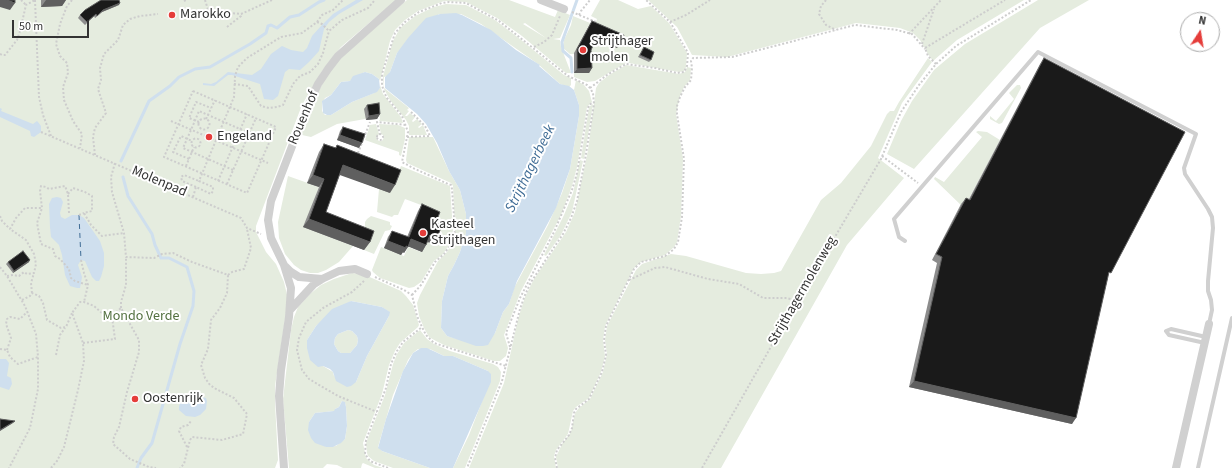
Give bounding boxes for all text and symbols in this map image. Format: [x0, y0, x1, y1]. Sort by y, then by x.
place label: Marokko [180, 7, 231, 23]
marker: Marokko [167, 10, 177, 20]
scale bar [14, 12, 91, 38]
north arrow [1180, 12, 1220, 52]
text: N [1197, 13, 1208, 29]
text: 50 m [19, 18, 43, 35]
place label: Strijthager molen [591, 34, 653, 66]
marker: Strijthager molen [578, 45, 588, 55]
street label: Rouenhof [285, 89, 323, 147]
water label: Strijthagerbeek [502, 122, 560, 216]
place label: Engeland [217, 129, 272, 145]
marker: Engeland [204, 132, 214, 142]
street label: Molenpad [129, 163, 189, 201]
place label: Kasteel Strijthagen [431, 217, 496, 250]
marker: Kasteel Strijthagen [418, 228, 428, 238]
street label: Strijthagermolenweg [765, 234, 841, 348]
park label: Mondo Verde [103, 309, 179, 325]
place label: Oostenrijk [143, 391, 203, 407]
marker: Oostenrijk [130, 394, 140, 404]

